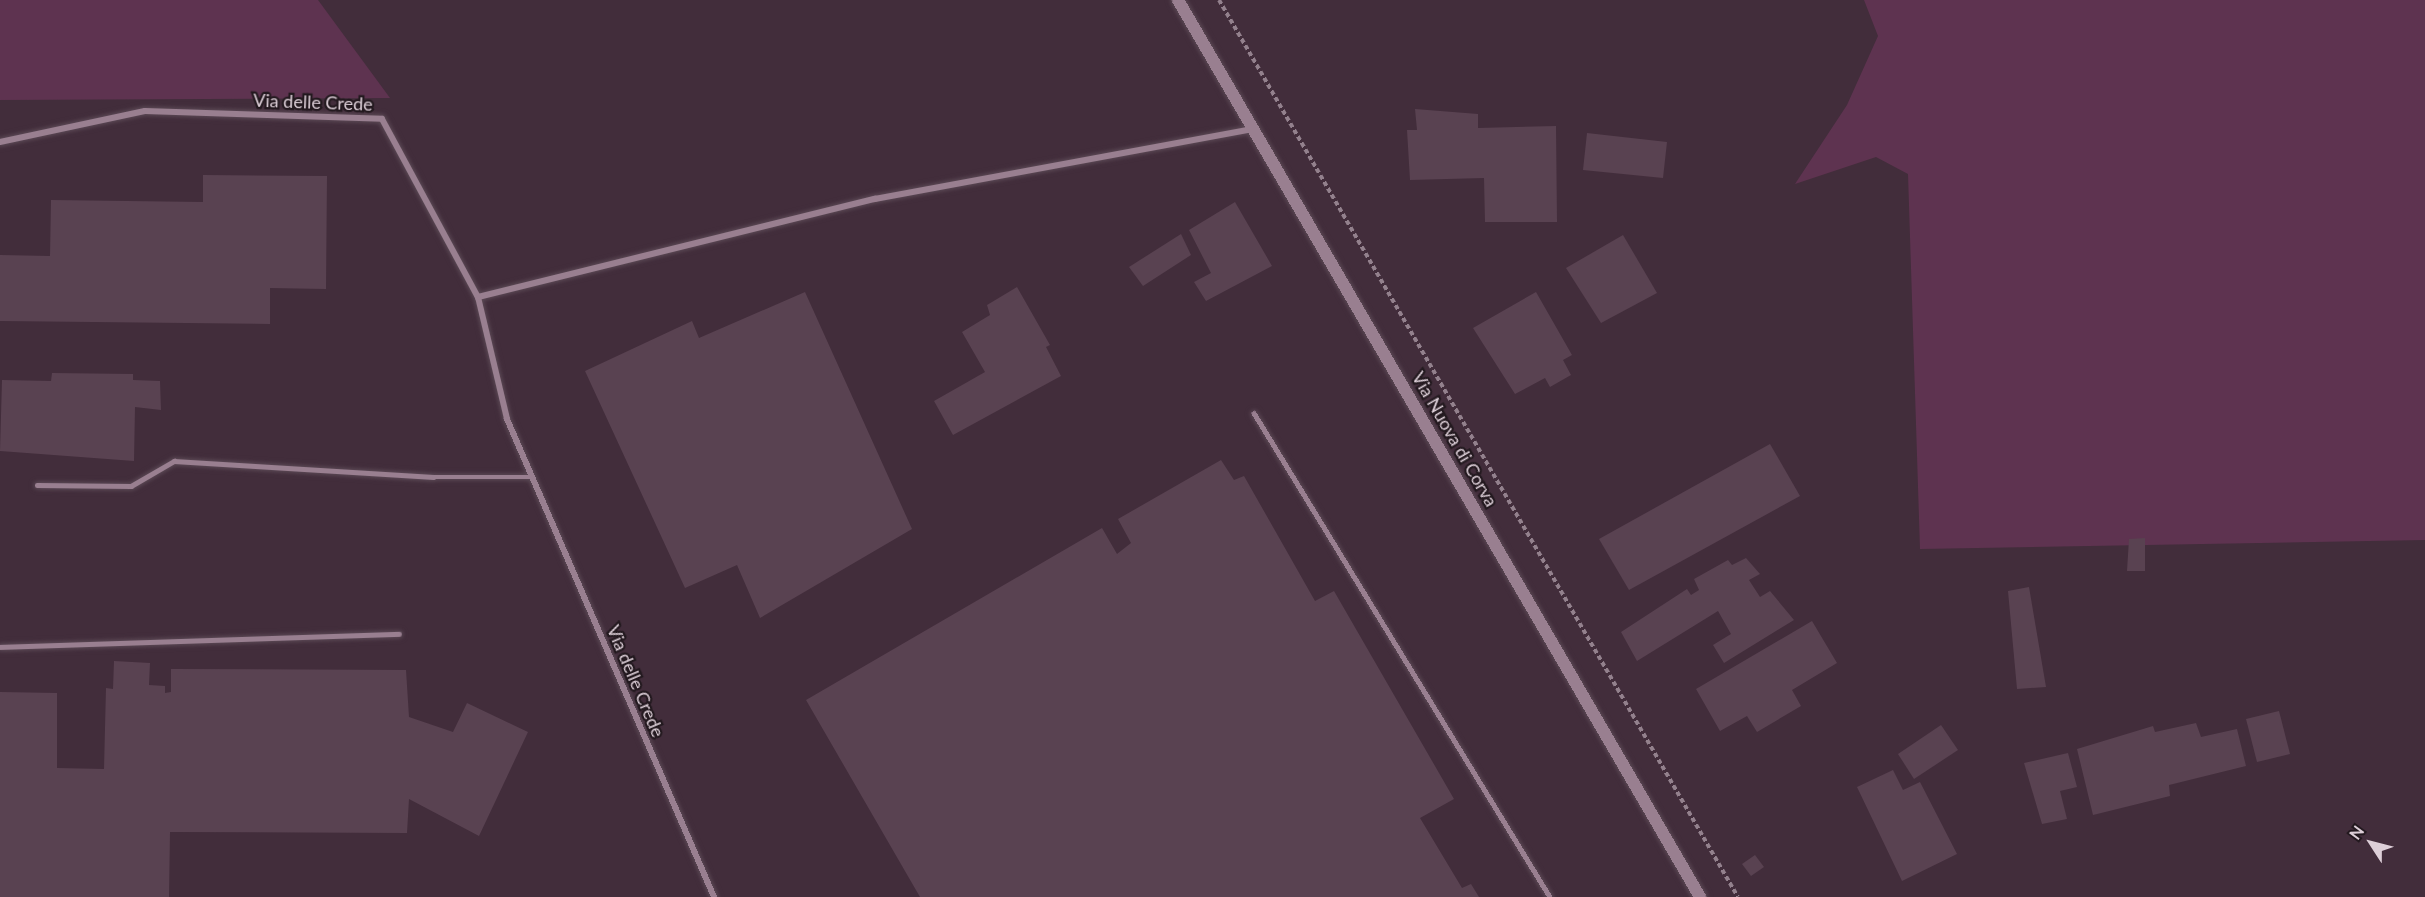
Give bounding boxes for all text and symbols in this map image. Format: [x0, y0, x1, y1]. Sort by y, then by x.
street label: Via delle Crede [253, 89, 373, 115]
street label: Via Nuova di Corva [1408, 368, 1502, 510]
street label: Via delle Crede [603, 622, 669, 740]
north arrow [2341, 813, 2401, 873]
text: N [2345, 822, 2367, 843]

